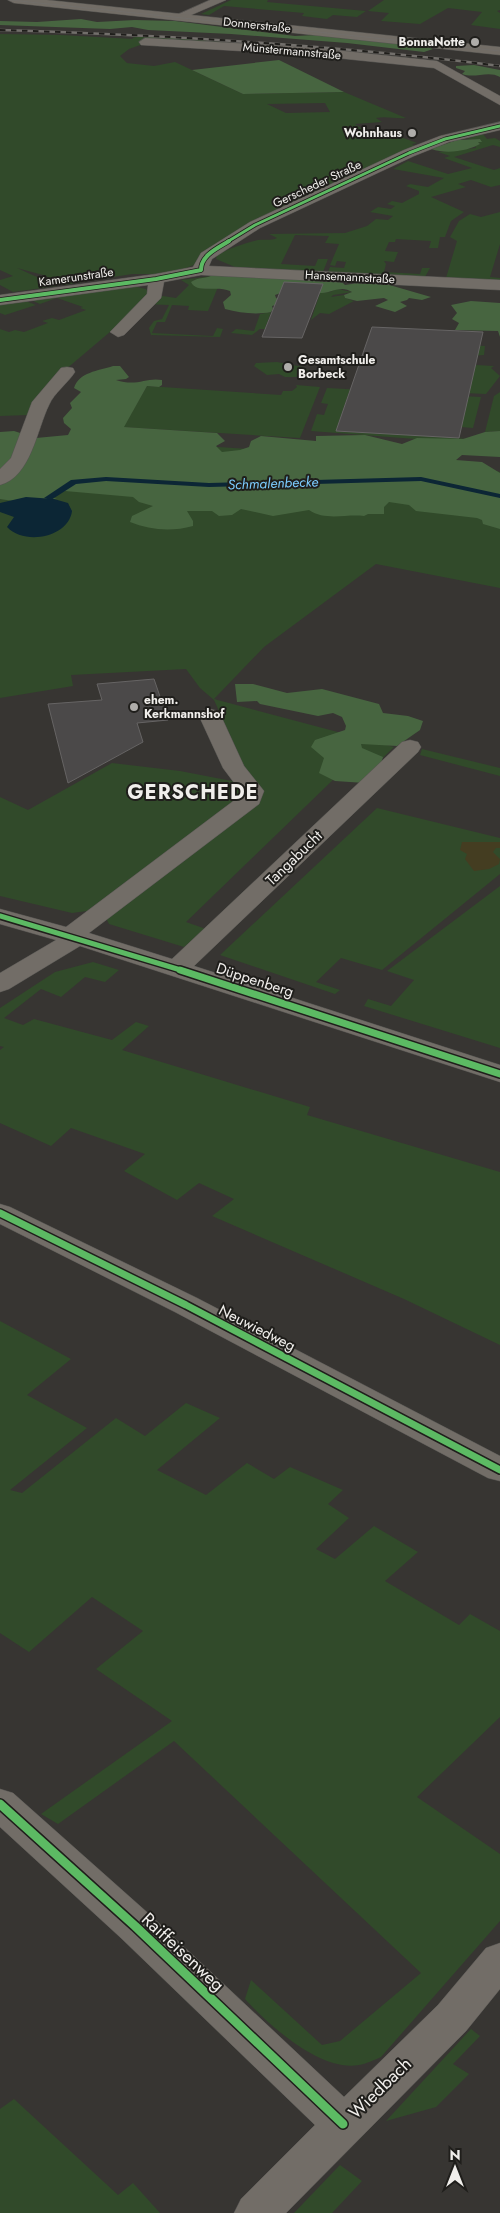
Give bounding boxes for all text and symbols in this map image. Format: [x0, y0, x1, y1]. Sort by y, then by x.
street label: Donnerstraße [222, 12, 292, 38]
place label: BonnaNotte [399, 33, 465, 51]
marker: BonnaNotte [469, 36, 481, 48]
street label: Münstermannstraße [242, 38, 342, 64]
place label: Wohnhaus [344, 124, 403, 142]
marker: Wohnhaus [406, 127, 418, 139]
street label: Gerscheder Straße [270, 156, 364, 212]
street label: Kamerunstraße [37, 263, 115, 291]
street label: Hansemannstraße [305, 266, 395, 288]
place label: Gesamtschule Borbeck [298, 351, 376, 383]
marker: Gesamtschule Borbeck [282, 361, 294, 373]
water label: Schmalenbecke [227, 471, 319, 495]
place label: ehem. Kerkmannshof [144, 691, 225, 723]
marker: ehem. Kerkmannshof [128, 701, 140, 713]
district label: GERSCHEDE [127, 778, 259, 807]
street label: Tangabucht [261, 825, 328, 891]
street label: Düppenberg [213, 957, 297, 1003]
street label: Neuwiedweg [215, 1299, 299, 1357]
street label: Raiffeisenweg [136, 1907, 230, 1997]
street label: Wiedbach [343, 2051, 417, 2125]
north arrow [430, 2143, 480, 2193]
text: N [449, 2145, 461, 2165]

